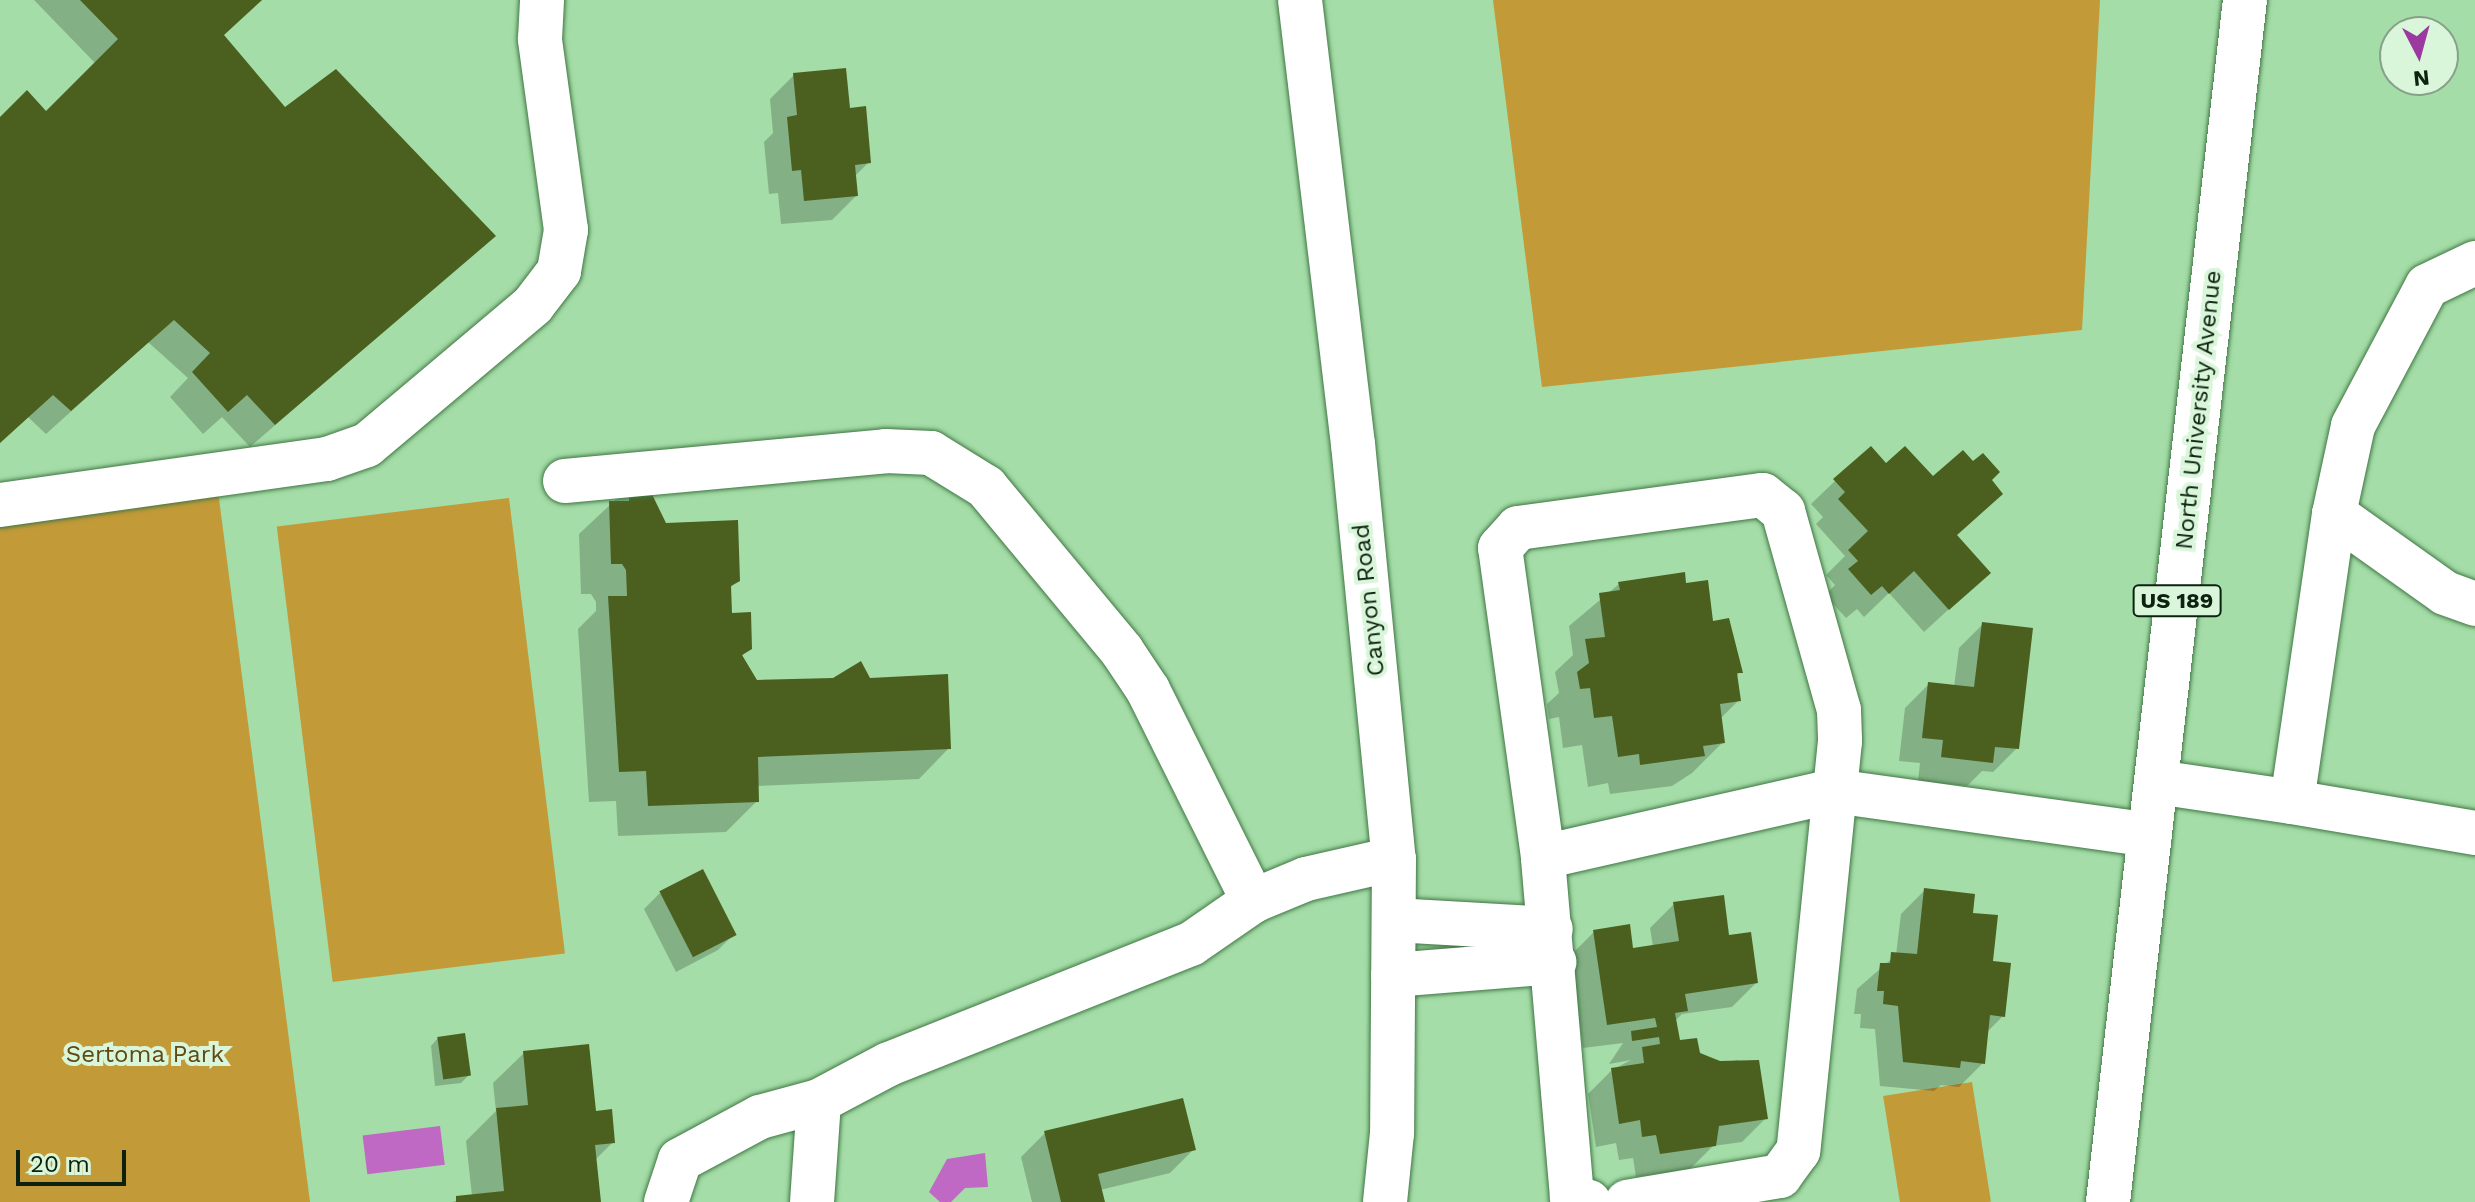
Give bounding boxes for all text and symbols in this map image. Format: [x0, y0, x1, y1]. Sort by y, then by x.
north arrow [2379, 16, 2459, 96]
text: N [2412, 65, 2431, 92]
street label: North University Avenue [2170, 268, 2228, 552]
street label: Canyon Road [1347, 522, 1391, 678]
road number: US 189 [2131, 583, 2223, 619]
park label: Sertoma Park [65, 1041, 225, 1069]
scale bar [20, 1134, 130, 1184]
text: 20 m [30, 1150, 90, 1178]

